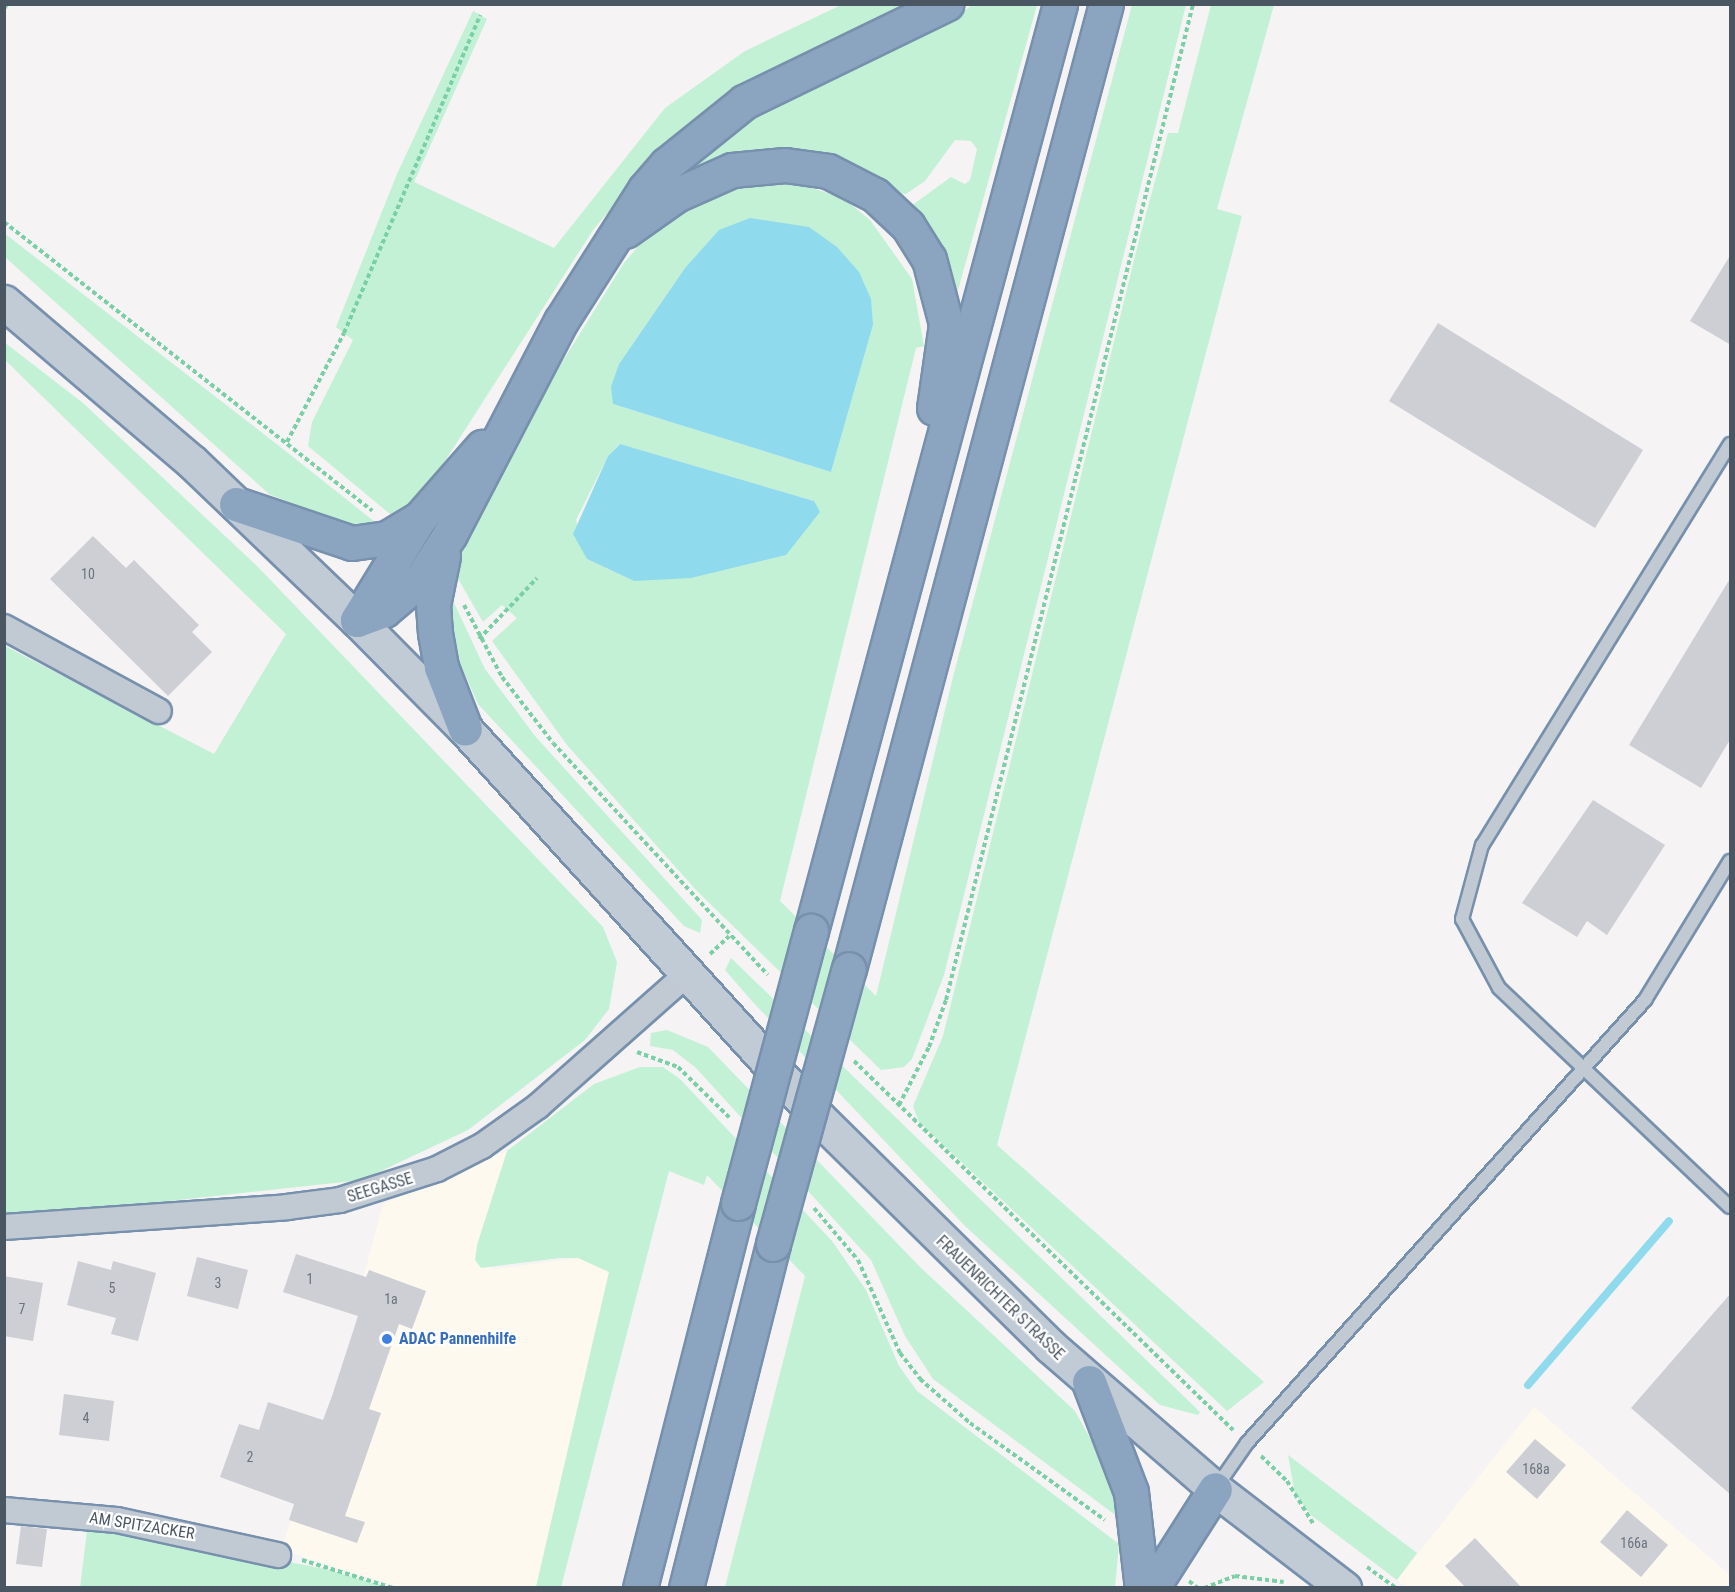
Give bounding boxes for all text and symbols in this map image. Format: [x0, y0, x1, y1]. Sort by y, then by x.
house number: 10 [81, 566, 95, 582]
street label: SEEGASSE [345, 1169, 415, 1207]
street label: FRAUENRICHTER STRASSE [932, 1232, 1068, 1364]
house number: 1 [307, 1271, 313, 1287]
house number: 3 [215, 1275, 221, 1291]
house number: 5 [109, 1280, 115, 1296]
house number: 1a [384, 1291, 398, 1307]
house number: 7 [19, 1301, 25, 1317]
place label: ADAC Pannenhilfe [399, 1329, 516, 1349]
marker: ADAC Pannenhilfe [380, 1332, 394, 1346]
house number: 4 [83, 1410, 89, 1426]
house number: 2 [247, 1449, 253, 1465]
house number: 168a [1522, 1461, 1550, 1477]
street label: AM SPITZACKER [88, 1508, 196, 1544]
house number: 166a [1620, 1535, 1648, 1551]

